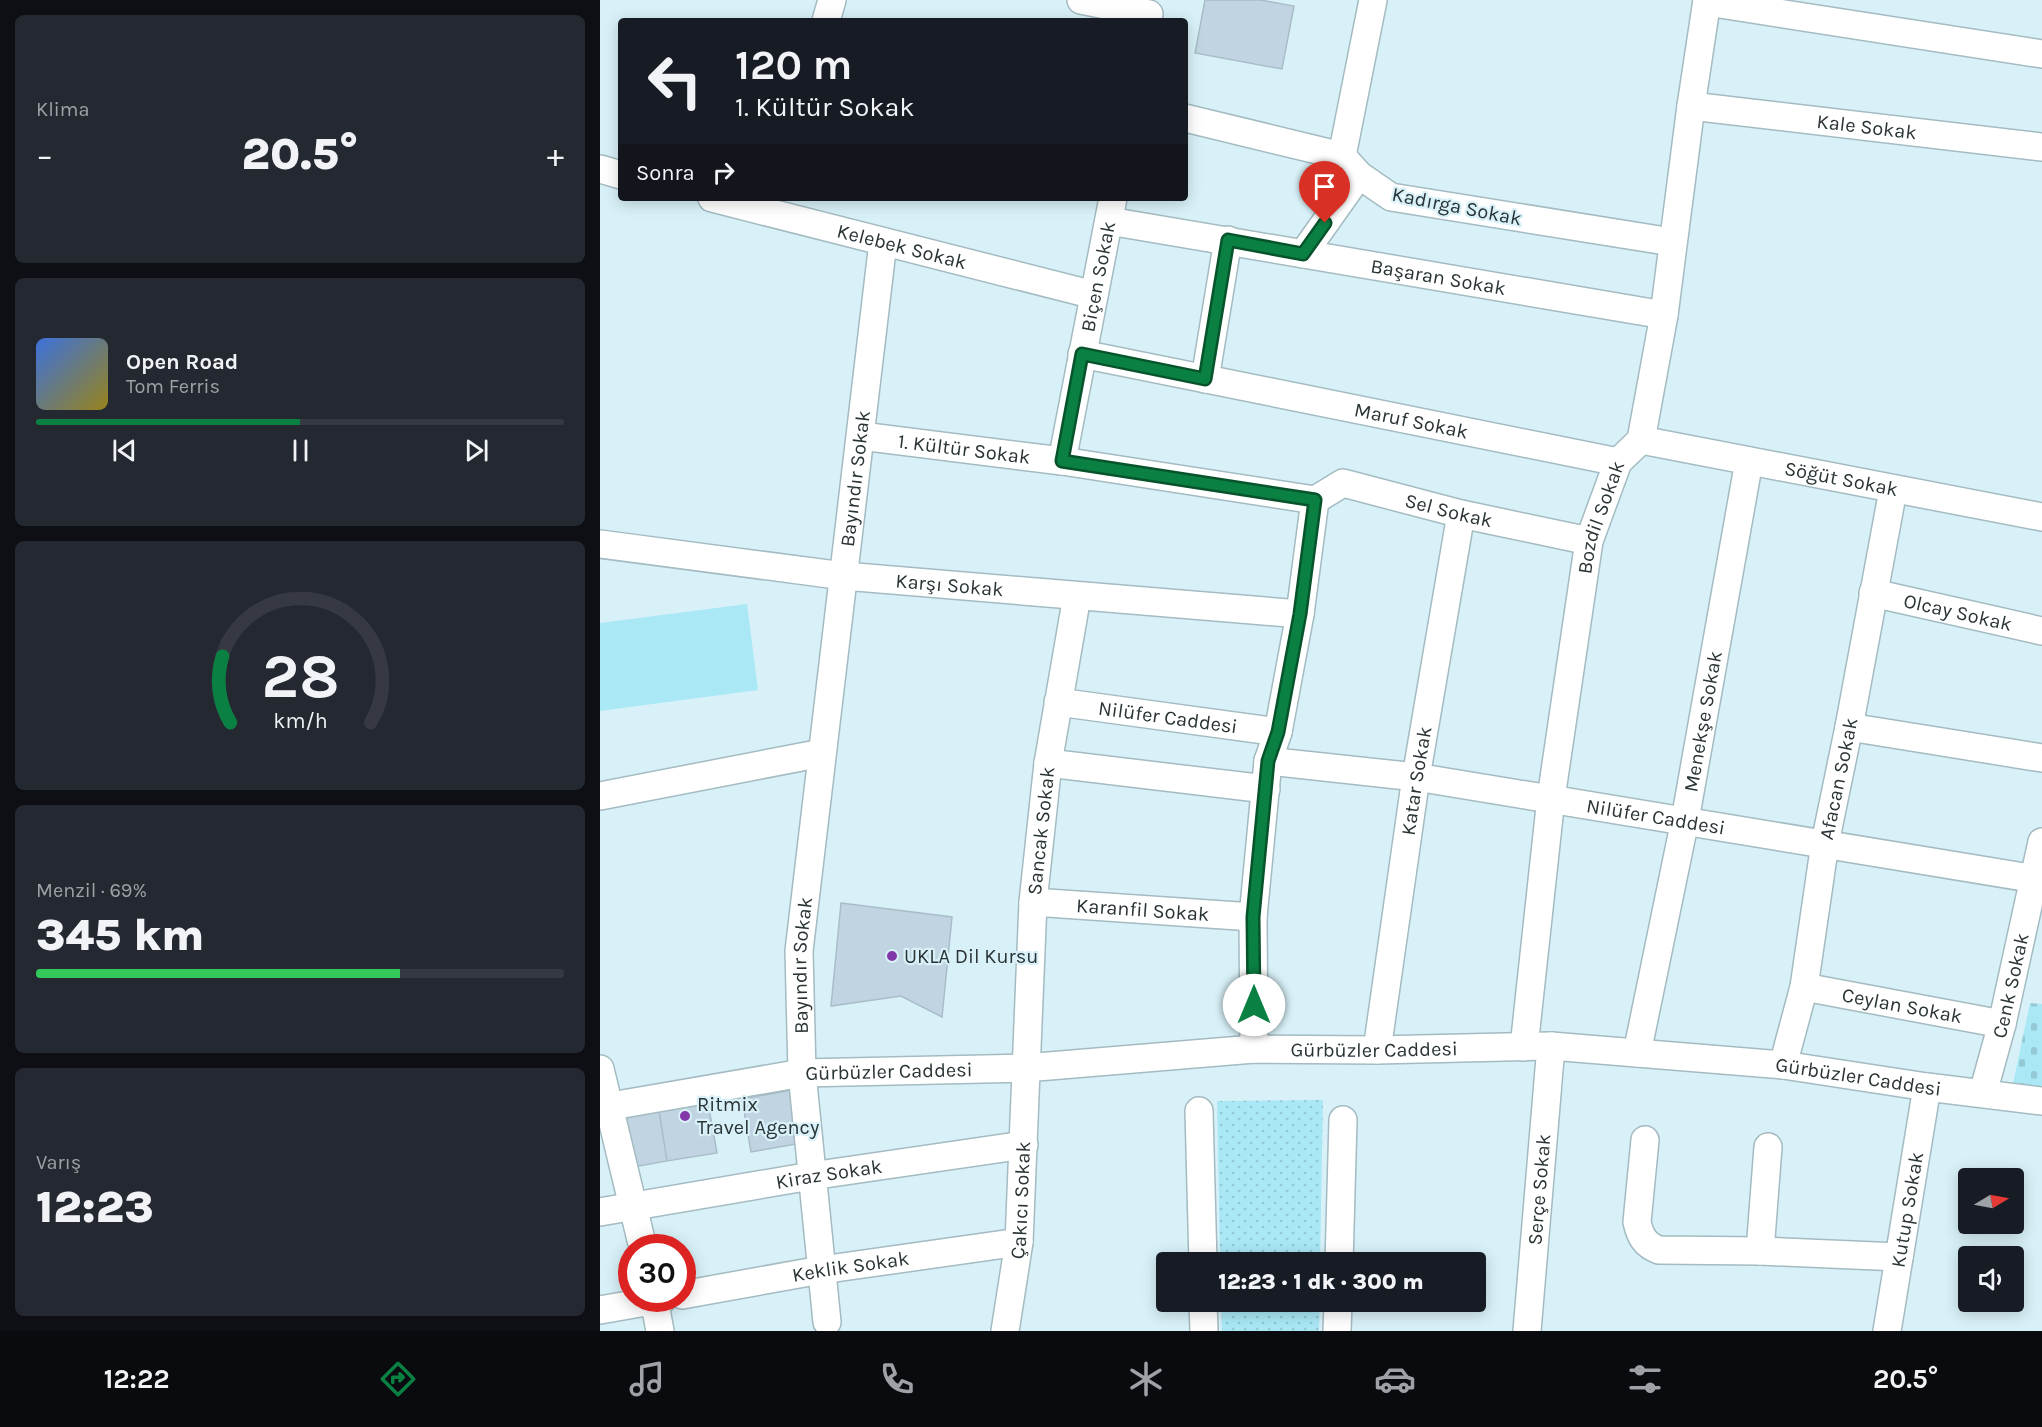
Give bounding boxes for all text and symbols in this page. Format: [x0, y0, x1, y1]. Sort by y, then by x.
text: 120 m [735, 40, 852, 90]
icon: left [636, 42, 714, 120]
text: 1. Kültür Sokak [735, 91, 915, 123]
text: Klima [36, 98, 89, 121]
street label: Kale Sokak [1816, 110, 1918, 144]
text: 20.5° [242, 128, 358, 180]
text: − [36, 136, 53, 174]
text: + [547, 136, 564, 174]
icon: right [707, 156, 740, 189]
text: Sonra [636, 160, 695, 186]
pin [1299, 161, 1350, 223]
icon: arrive [1308, 170, 1341, 203]
street label: Kadırga Sokak [1390, 183, 1524, 230]
street label: Kelebek Sokak [835, 219, 969, 274]
street label: Biçen Sokak [1076, 219, 1120, 334]
street label: Başaran Sokak [1369, 255, 1508, 300]
text: Open Road [126, 349, 238, 375]
text: Tom Ferris [126, 375, 220, 398]
street label: Maruf Sokak [1352, 398, 1470, 444]
street label: Bayındır Sokak [836, 409, 875, 548]
street label: 1. Kültür Sokak [897, 430, 1032, 469]
icon: previous [108, 434, 141, 467]
icon: pause [284, 434, 317, 467]
icon: next [460, 434, 493, 467]
street label: Söğüt Sokak [1782, 457, 1900, 501]
street label: Bozdil Sokak [1573, 458, 1629, 575]
street label: Sel Sokak [1402, 489, 1494, 532]
street label: Karşı Sokak [895, 569, 1004, 601]
street label: Olcay Sokak [1901, 589, 2014, 636]
text: 28 [261, 640, 339, 713]
street label: Menekşe Sokak [1679, 649, 1727, 794]
street label: Nilüfer Caddesi [1097, 697, 1239, 738]
text: km/h [273, 708, 327, 733]
street label: Afacan Sokak [1815, 716, 1862, 842]
street label: Katar Sokak [1397, 724, 1436, 837]
street label: Sancak Sokak [1023, 765, 1060, 896]
street label: Nilüfer Caddesi [1585, 794, 1727, 840]
text: Menzil · 69% [36, 879, 147, 902]
street label: Karanfil Sokak [1075, 894, 1210, 926]
street label: Bayındır Sokak [788, 896, 817, 1034]
text: 345 km [36, 909, 204, 961]
street label: Cenk Sokak [1988, 931, 2034, 1041]
place label: UKLA Dil Kursu [904, 945, 1038, 968]
marker: UKLA Dil Kursu [885, 949, 899, 963]
position arrow [1222, 973, 1286, 1037]
street label: Ceylan Sokak [1840, 983, 1964, 1028]
street label: Gürbüzler Caddesi [1290, 1037, 1458, 1062]
street label: Gürbüzler Caddesi [1775, 1053, 1943, 1101]
street label: Gürbüzler Caddesi [805, 1058, 973, 1085]
place label: Ritmix Travel Agency [697, 1093, 819, 1139]
marker: Ritmix Travel Agency [678, 1109, 692, 1123]
street label: Serçe Sokak [1523, 1133, 1556, 1246]
street label: Çakıcı Sokak [1005, 1141, 1035, 1261]
street label: Kutup Sokak [1887, 1150, 1928, 1269]
text: Varış [36, 1151, 81, 1174]
street label: Kiraz Sokak [774, 1155, 884, 1194]
north arrow [1958, 1168, 2024, 1234]
map controls [1958, 1168, 2024, 1312]
text: 12:23 [36, 1181, 154, 1233]
speed limit sign: 30 [618, 1234, 696, 1312]
button: sound [1958, 1246, 2024, 1312]
street label: Keklik Sokak [790, 1247, 911, 1287]
text: 12:23 · 1 dk · 300 m [1218, 1269, 1424, 1295]
icon: directions [377, 1358, 419, 1400]
icon: music [626, 1358, 668, 1400]
icon: phone [876, 1358, 918, 1400]
icon: climate [1125, 1358, 1167, 1400]
icon: car [1374, 1358, 1416, 1400]
icon: filters [1624, 1358, 1666, 1400]
text: 12:22 [104, 1363, 170, 1395]
text: 20.5° [1873, 1363, 1938, 1395]

